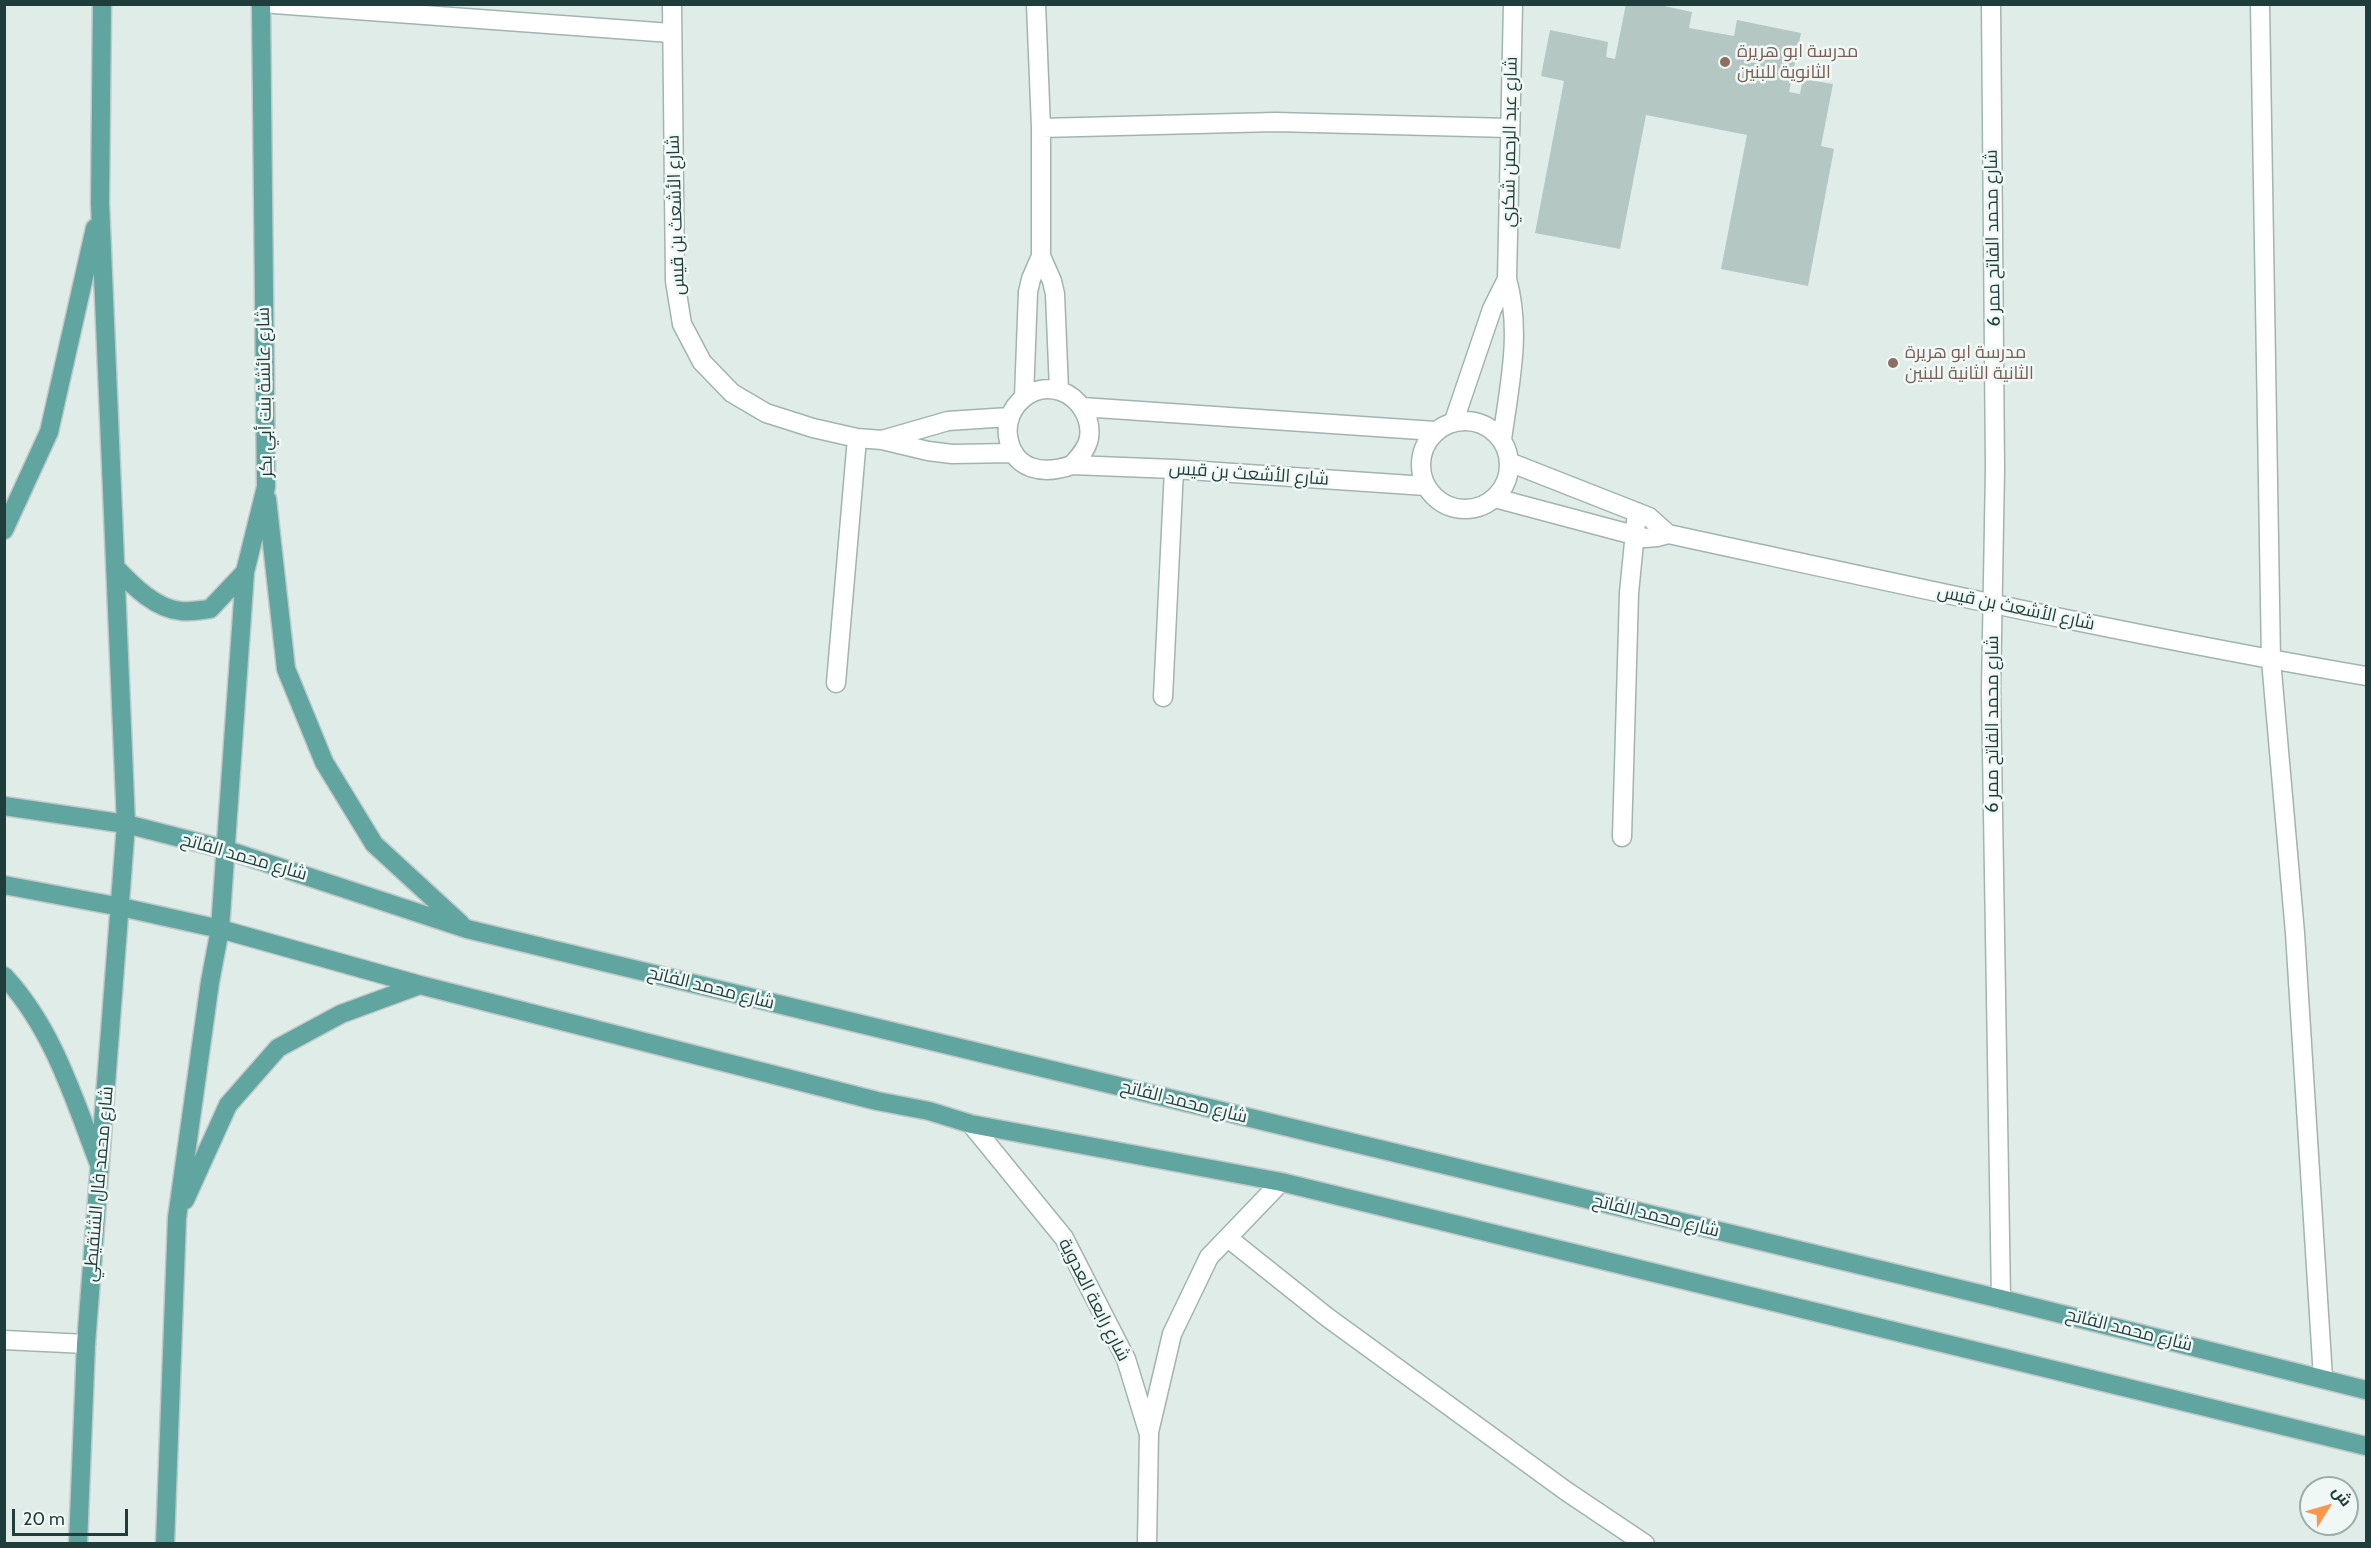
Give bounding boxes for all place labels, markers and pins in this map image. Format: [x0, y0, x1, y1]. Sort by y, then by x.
place label: مدرسة ابو هريرة الثانوية للبنين [1737, 41, 1858, 84]
marker: مدرسة ابو هريرة الثانوية للبنين [1718, 55, 1732, 69]
place label: مدرسة ابو هريرة الثانية الثانية للبنين [1905, 342, 2034, 385]
marker: مدرسة ابو هريرة الثانية الثانية للبنين [1886, 356, 1900, 370]

